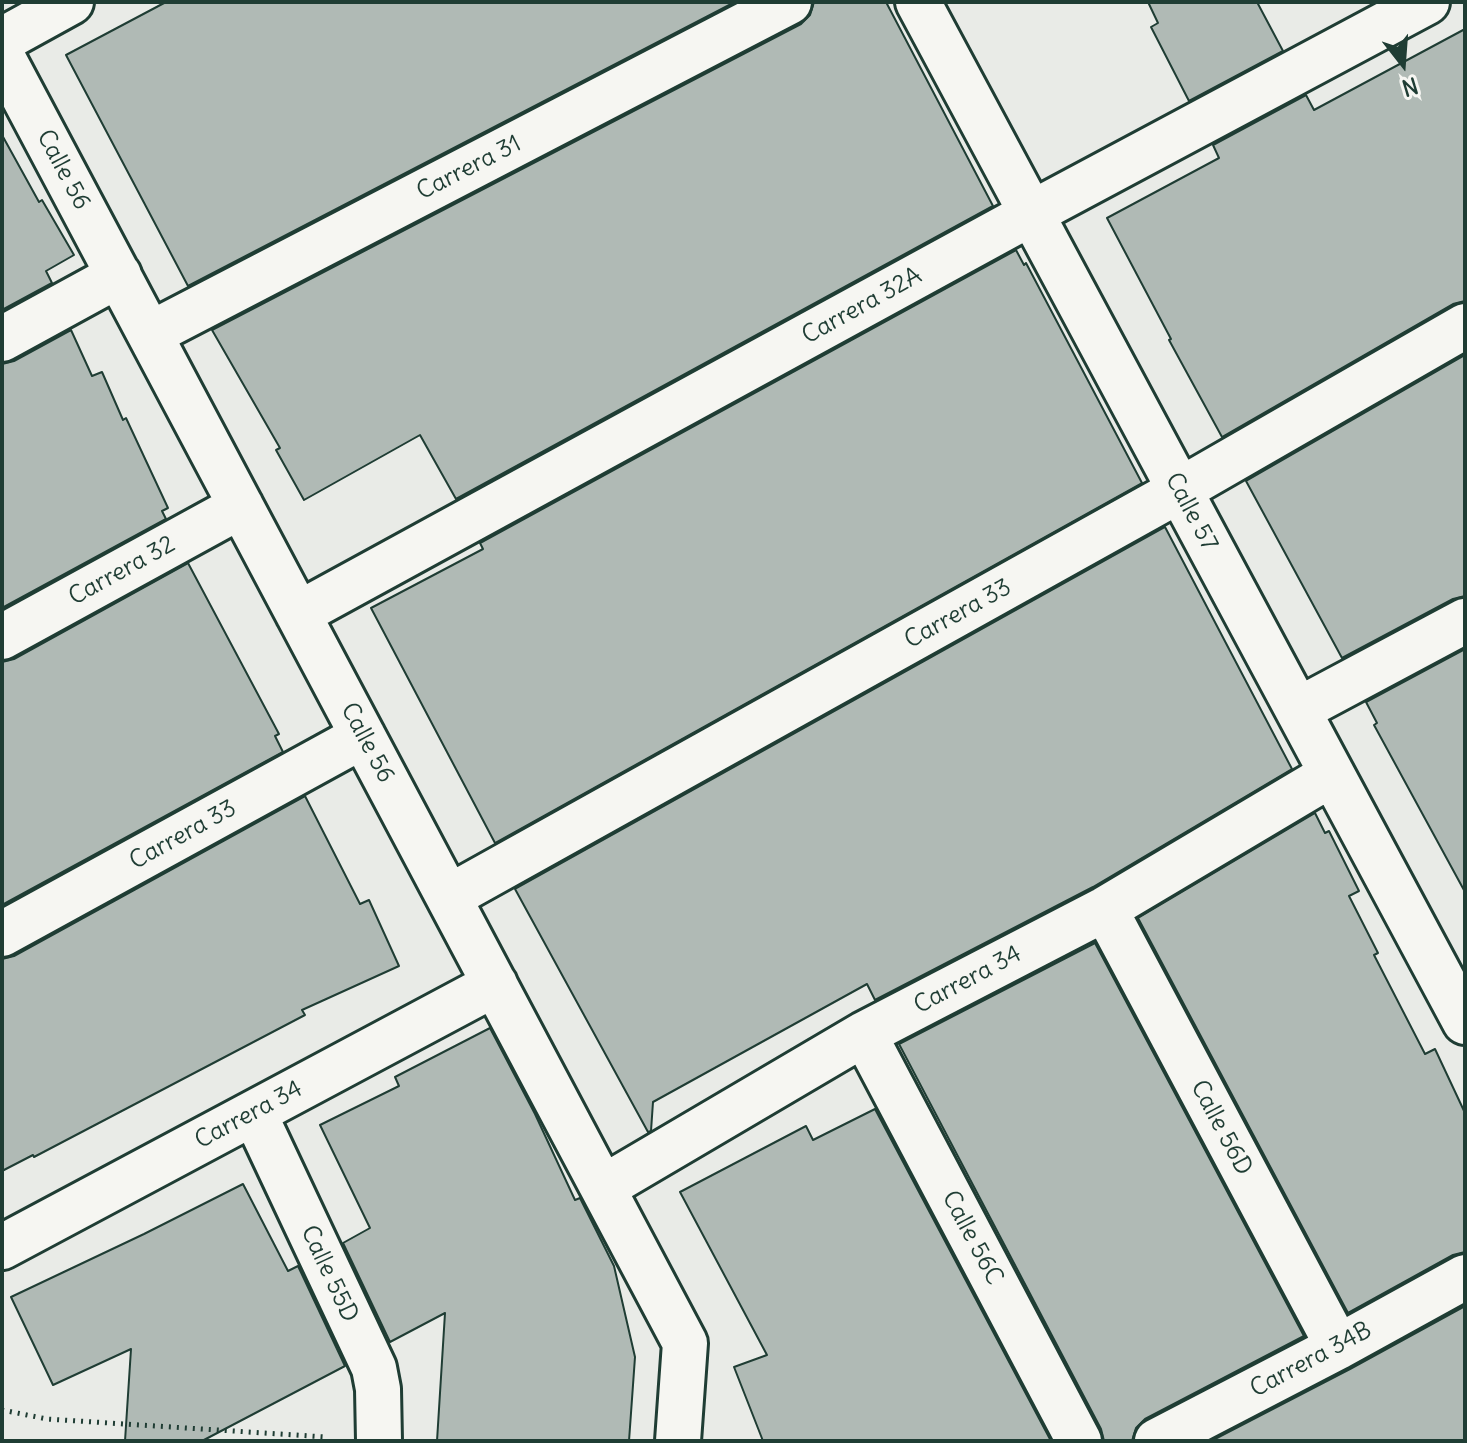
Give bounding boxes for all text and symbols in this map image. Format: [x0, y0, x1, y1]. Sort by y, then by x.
north arrow [1363, 24, 1443, 104]
text: N [1399, 71, 1421, 103]
street label: Calle 56 [30, 125, 96, 215]
street label: Carrera 31 [412, 130, 526, 206]
street label: Carrera 32A [797, 261, 927, 351]
street label: Calle 57 [1159, 468, 1223, 556]
street label: Carrera 32 [64, 530, 180, 612]
street label: Carrera 33 [900, 573, 1016, 655]
street label: Calle 56 [334, 698, 400, 788]
street label: Carrera 33 [125, 794, 241, 876]
street label: Carrera 34 [909, 940, 1027, 1020]
street label: Carrera 34 [190, 1075, 308, 1155]
street label: Calle 56D [1184, 1076, 1258, 1180]
street label: Calle 56C [935, 1186, 1009, 1290]
street label: Calle 55D [294, 1221, 364, 1327]
street label: Carrera 34B [1245, 1316, 1377, 1404]

